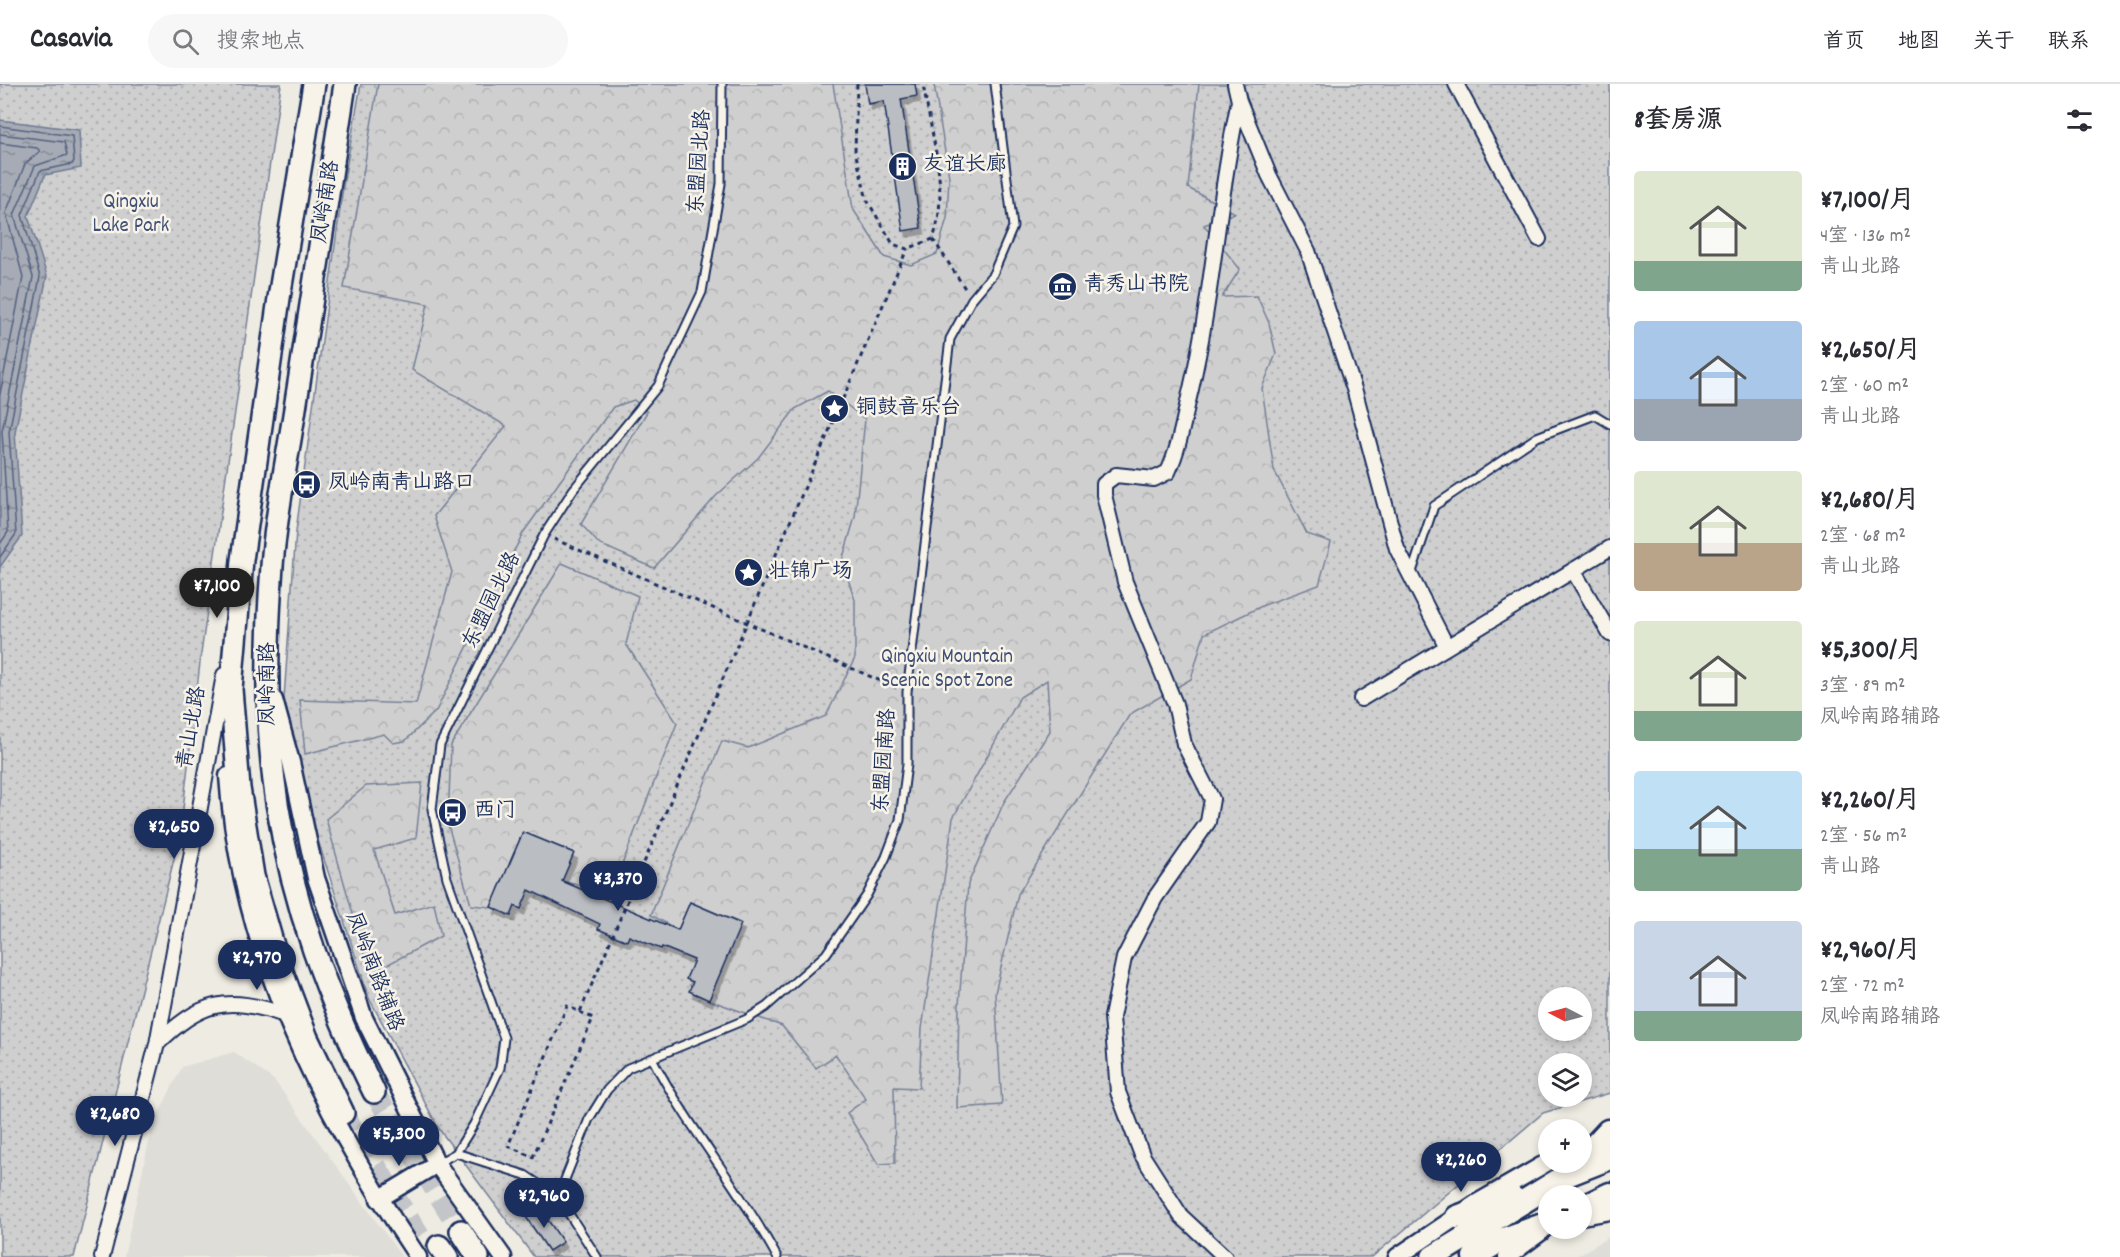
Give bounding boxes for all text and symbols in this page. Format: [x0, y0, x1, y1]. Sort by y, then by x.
search box [148, 14, 568, 68]
text: Casavia [30, 21, 112, 61]
icon: search [169, 25, 202, 58]
text: 搜索地点 [217, 27, 305, 58]
text: 首页 [1823, 28, 1865, 58]
text: 地图 [1898, 28, 1940, 58]
text: 关于 [1973, 28, 2015, 58]
text: 联系 [2048, 28, 2090, 58]
text: 8套房源 [1634, 103, 1722, 140]
icon: filters [2063, 104, 2096, 137]
street label: 东盟园北路 [682, 109, 720, 215]
building icon: 友谊长廊 [886, 150, 918, 182]
place label: 友谊长廊 [923, 151, 1007, 181]
street label: 凤岭南路 [306, 158, 348, 246]
text: ¥7,100/月 [1820, 183, 1915, 220]
park label: Qingxiu Lake Park [93, 188, 169, 242]
icon: home [1682, 195, 1754, 267]
text: 4室 · 136 m² [1820, 223, 1911, 251]
text: 青山北路 [1820, 254, 1900, 282]
museum icon: 青秀山书院 [1047, 270, 1079, 302]
place label: 青秀山书院 [1084, 271, 1189, 301]
text: ¥2,650/月 [1820, 333, 1921, 370]
icon: home [1682, 345, 1754, 417]
text: 2室 · 60 m² [1820, 373, 1909, 401]
place icon: 铜鼓音乐台 [819, 393, 851, 425]
place label: 铜鼓音乐台 [856, 394, 961, 424]
text: 青山北路 [1820, 404, 1900, 432]
bus stop icon: 凤岭南青山路口 [291, 468, 323, 500]
place label: 凤岭南青山路口 [328, 469, 475, 499]
text: ¥2,680/月 [1820, 483, 1920, 520]
icon: home [1682, 495, 1754, 567]
text: 2室 · 68 m² [1820, 523, 1906, 551]
street label: 东盟园北路 [457, 547, 529, 655]
text: 青山北路 [1820, 554, 1900, 582]
place icon: 壮锦广场 [732, 557, 764, 589]
place label: 壮锦广场 [769, 558, 853, 588]
pin: ¥7,100 [168, 568, 266, 619]
text: ¥7,100 [193, 573, 241, 601]
text: ¥5,300/月 [1820, 633, 1923, 670]
street label: 凤岭南路 [254, 642, 284, 726]
park label: Qingxiu Mountain Scenic Spot Zone [881, 643, 1013, 697]
icon: home [1682, 645, 1754, 717]
text: 3室 · 89 m² [1820, 673, 1905, 701]
street label: 青山北路 [171, 684, 215, 772]
text: 凤岭南路辅路 [1820, 704, 1940, 732]
street label: 东盟园南路 [867, 708, 905, 814]
text: ¥2,260/月 [1820, 783, 1921, 820]
icon: home [1682, 795, 1754, 867]
bus stop icon: 西门 [437, 796, 469, 828]
place label: 西门 [474, 797, 516, 827]
pin: ¥2,650 [125, 809, 223, 860]
text: ¥2,650 [148, 814, 200, 842]
text: 2室 · 56 m² [1820, 823, 1907, 851]
text: 青山路 [1820, 854, 1880, 882]
pin: ¥3,370 [569, 861, 667, 912]
text: ¥3,370 [593, 866, 643, 894]
street label: 凤岭南路辅路 [336, 908, 410, 1036]
text: ¥2,960/月 [1820, 933, 1921, 970]
pin: ¥2,970 [208, 940, 306, 991]
text: ¥2,970 [232, 945, 282, 973]
icon: home [1682, 945, 1754, 1017]
text: 2室 · 72 m² [1820, 973, 1904, 1001]
north arrow [1538, 987, 1592, 1041]
map controls [1538, 987, 1592, 1239]
text: 凤岭南路辅路 [1820, 1004, 1940, 1032]
button: layers [1538, 1053, 1592, 1107]
pin: ¥2,680 [66, 1096, 164, 1147]
text: ¥2,680 [90, 1101, 140, 1129]
pin: ¥5,300 [350, 1116, 448, 1167]
button: + [1538, 1119, 1592, 1173]
text: ¥5,300 [372, 1121, 426, 1149]
pin: ¥2,260 [1412, 1142, 1510, 1193]
text: ¥2,260 [1435, 1147, 1487, 1175]
pin: ¥2,960 [495, 1178, 593, 1229]
text: ¥2,960 [518, 1183, 570, 1211]
button: − [1538, 1185, 1592, 1239]

